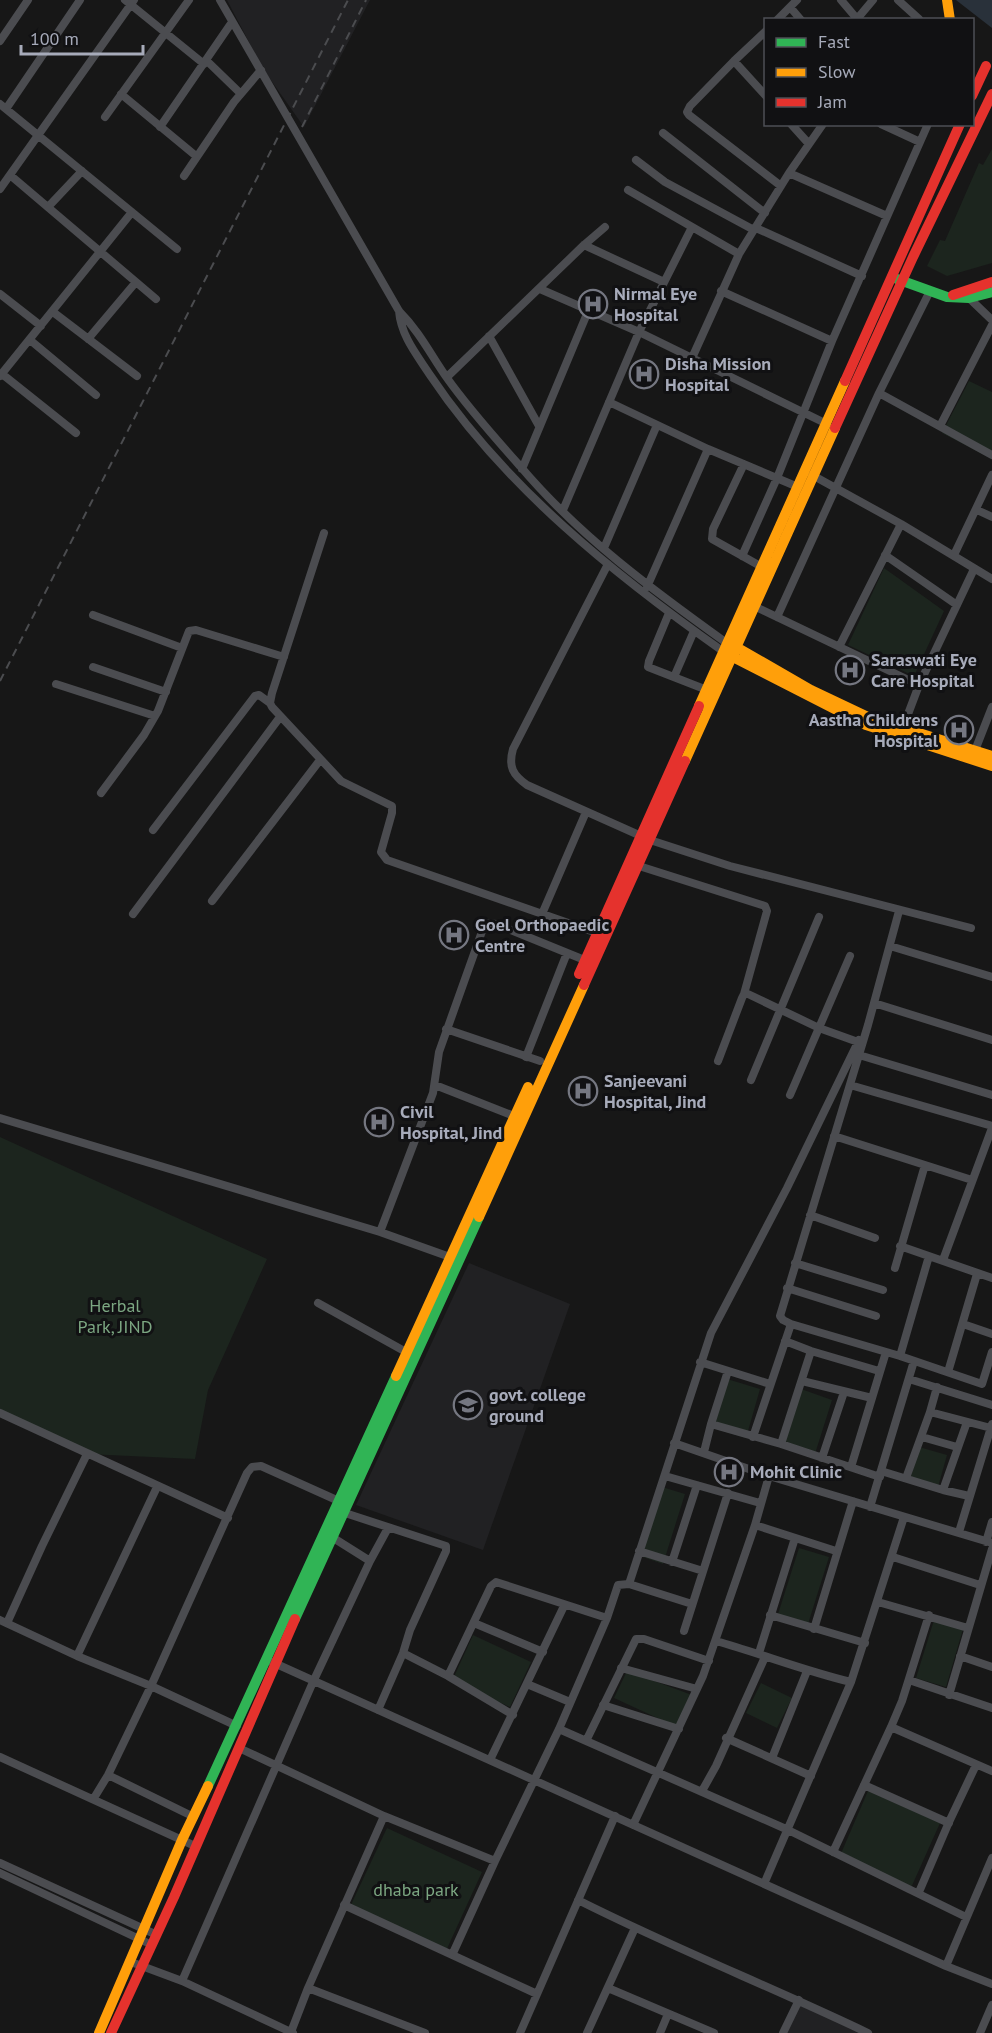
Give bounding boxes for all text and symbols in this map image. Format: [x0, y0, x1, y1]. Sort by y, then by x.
scale bar [21, 18, 142, 56]
legend [764, 18, 974, 126]
text: 100 m [30, 27, 79, 50]
text: Fast [818, 30, 850, 53]
text: Slow [818, 60, 856, 83]
text: Jam [817, 90, 847, 113]
place label: Nirmal Eye Hospital [614, 282, 697, 326]
hospital icon: Nirmal Eye Hospital [577, 288, 609, 320]
place label: Disha Mission Hospital [665, 352, 771, 396]
hospital icon: Disha Mission Hospital [628, 358, 660, 390]
place label: Saraswati Eye Care Hospital [871, 648, 977, 692]
hospital icon: Saraswati Eye Care Hospital [834, 654, 866, 686]
place label: Aastha Childrens Hospital [809, 708, 939, 752]
hospital icon: Aastha Childrens Hospital [943, 714, 975, 746]
place label: Goel Orthopaedic Centre [475, 913, 609, 957]
hospital icon: Goel Orthopaedic Centre [438, 919, 470, 951]
place label: Sanjeevani Hospital, Jind [604, 1069, 706, 1113]
hospital icon: Sanjeevani Hospital, Jind [567, 1075, 599, 1107]
place label: Civil Hospital, Jind [400, 1100, 502, 1144]
hospital icon: Civil Hospital, Jind [363, 1106, 395, 1138]
park label: Herbal Park, JIND [78, 1294, 152, 1338]
place label: govt. college ground [489, 1383, 586, 1427]
school or university icon: govt. college ground [452, 1389, 484, 1421]
hospital icon: Mohit Clinic [713, 1456, 745, 1488]
place label: Mohit Clinic [750, 1460, 842, 1483]
park label: dhaba park [373, 1878, 459, 1901]

